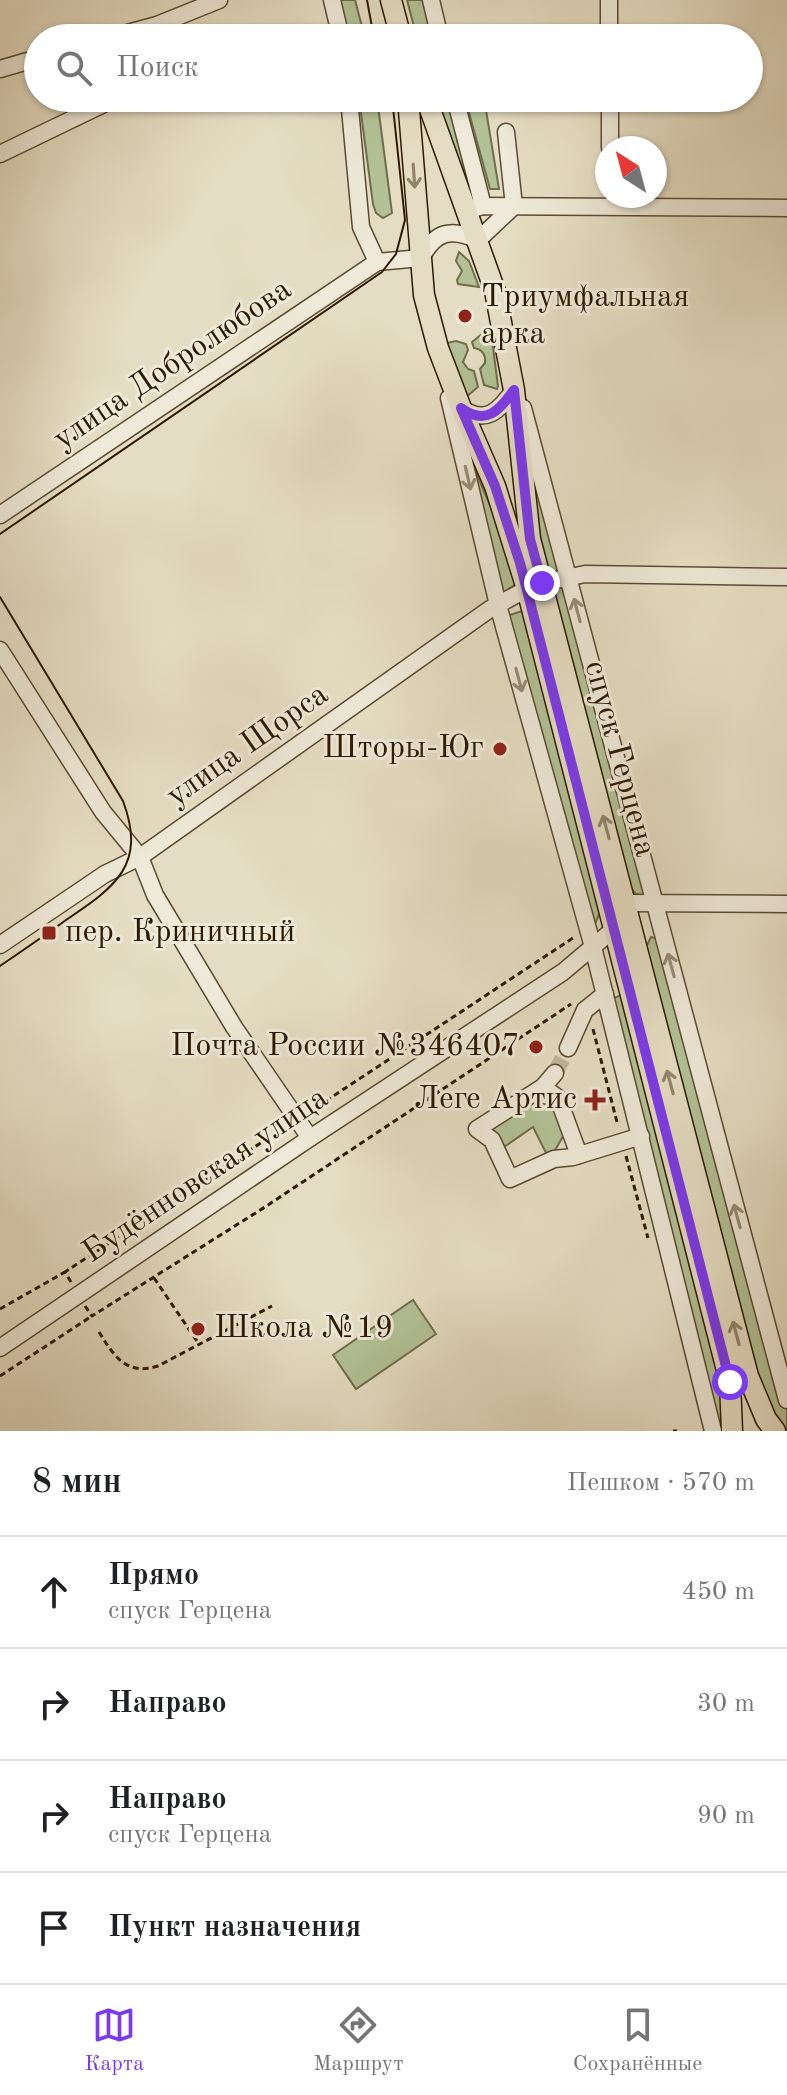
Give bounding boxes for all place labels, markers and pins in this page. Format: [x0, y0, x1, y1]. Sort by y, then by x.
place label: Триумфальная арка [481, 282, 689, 351]
marker: Триумфальная арка [456, 307, 474, 325]
place label: Шторы-Юг [322, 733, 484, 765]
marker: Шторы-Юг [491, 740, 509, 758]
place label: пер. Криничный [65, 917, 295, 949]
marker: пер. Криничный [40, 924, 58, 942]
place label: Почта России №346407 [170, 1031, 520, 1063]
marker: Почта России №346407 [527, 1038, 545, 1056]
place label: Леге Артис [414, 1084, 577, 1116]
marker: Леге Артис [584, 1089, 606, 1111]
place label: Школа №19 [214, 1313, 393, 1345]
marker: Школа №19 [189, 1320, 207, 1338]

